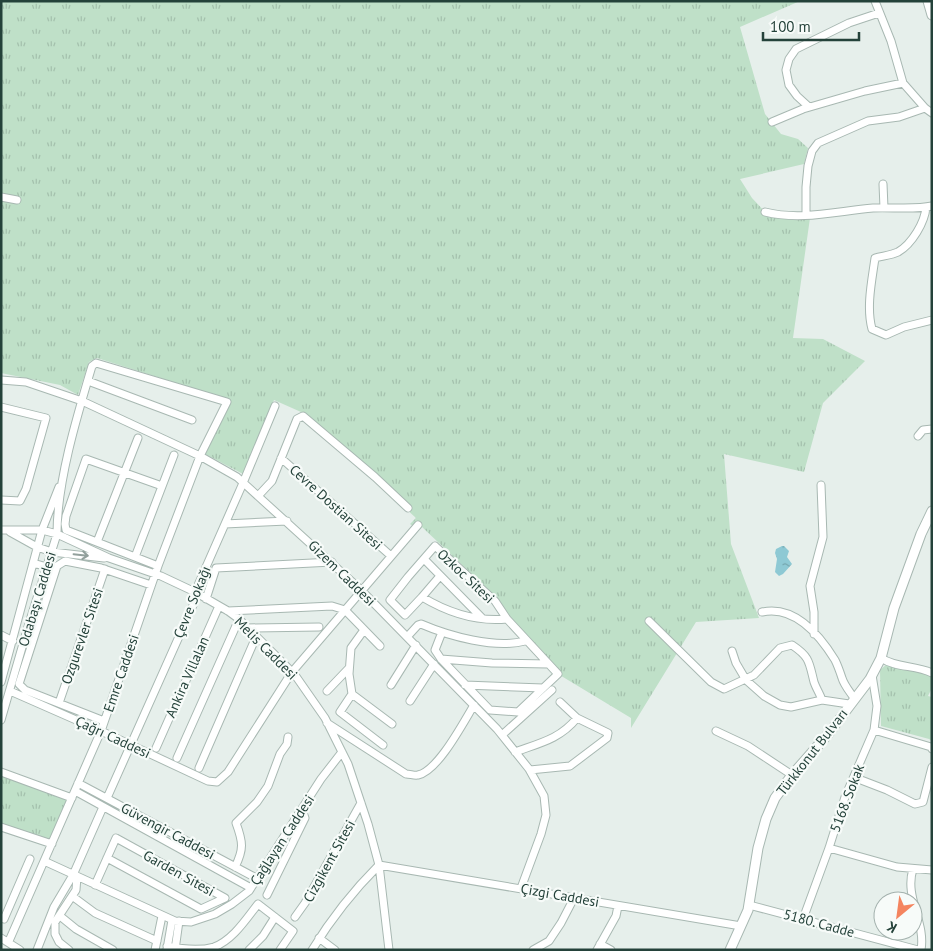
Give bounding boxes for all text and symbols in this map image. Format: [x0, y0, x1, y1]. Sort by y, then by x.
scale bar [763, 10, 859, 42]
text: 100 m [770, 17, 811, 36]
street label: Cevre Dostian Sitesi [286, 461, 386, 553]
street label: Gizem Caddesi [304, 536, 380, 610]
street label: Ozkoc Sitesi [434, 545, 498, 607]
street label: Odabaşı Caddesi [14, 549, 60, 649]
one-way arrow [72, 550, 88, 560]
street label: Çevre Sokağı [169, 563, 215, 641]
street label: Ozgurevler Sitesi [57, 585, 107, 687]
street label: Melis Caddesi [231, 613, 301, 683]
street label: Emre Caddesi [99, 632, 143, 714]
street label: Ankira Villalan [161, 634, 213, 720]
street label: Türkkonut Bulvarı [772, 705, 852, 799]
street label: Çağrı Caddesi [72, 712, 154, 762]
street label: 5168. Sokak [826, 761, 868, 835]
street label: Çağlayan Caddesi [246, 791, 318, 889]
street label: Güvengir Caddesi [118, 799, 218, 863]
street label: Cizgikent Sitesi [299, 817, 359, 905]
street label: Garden Sitesi [140, 846, 218, 900]
street label: Çizgi Caddesi [519, 879, 601, 911]
north arrow [873, 891, 923, 941]
street label: 5180. Cadde [781, 905, 857, 941]
text: K [883, 917, 900, 937]

